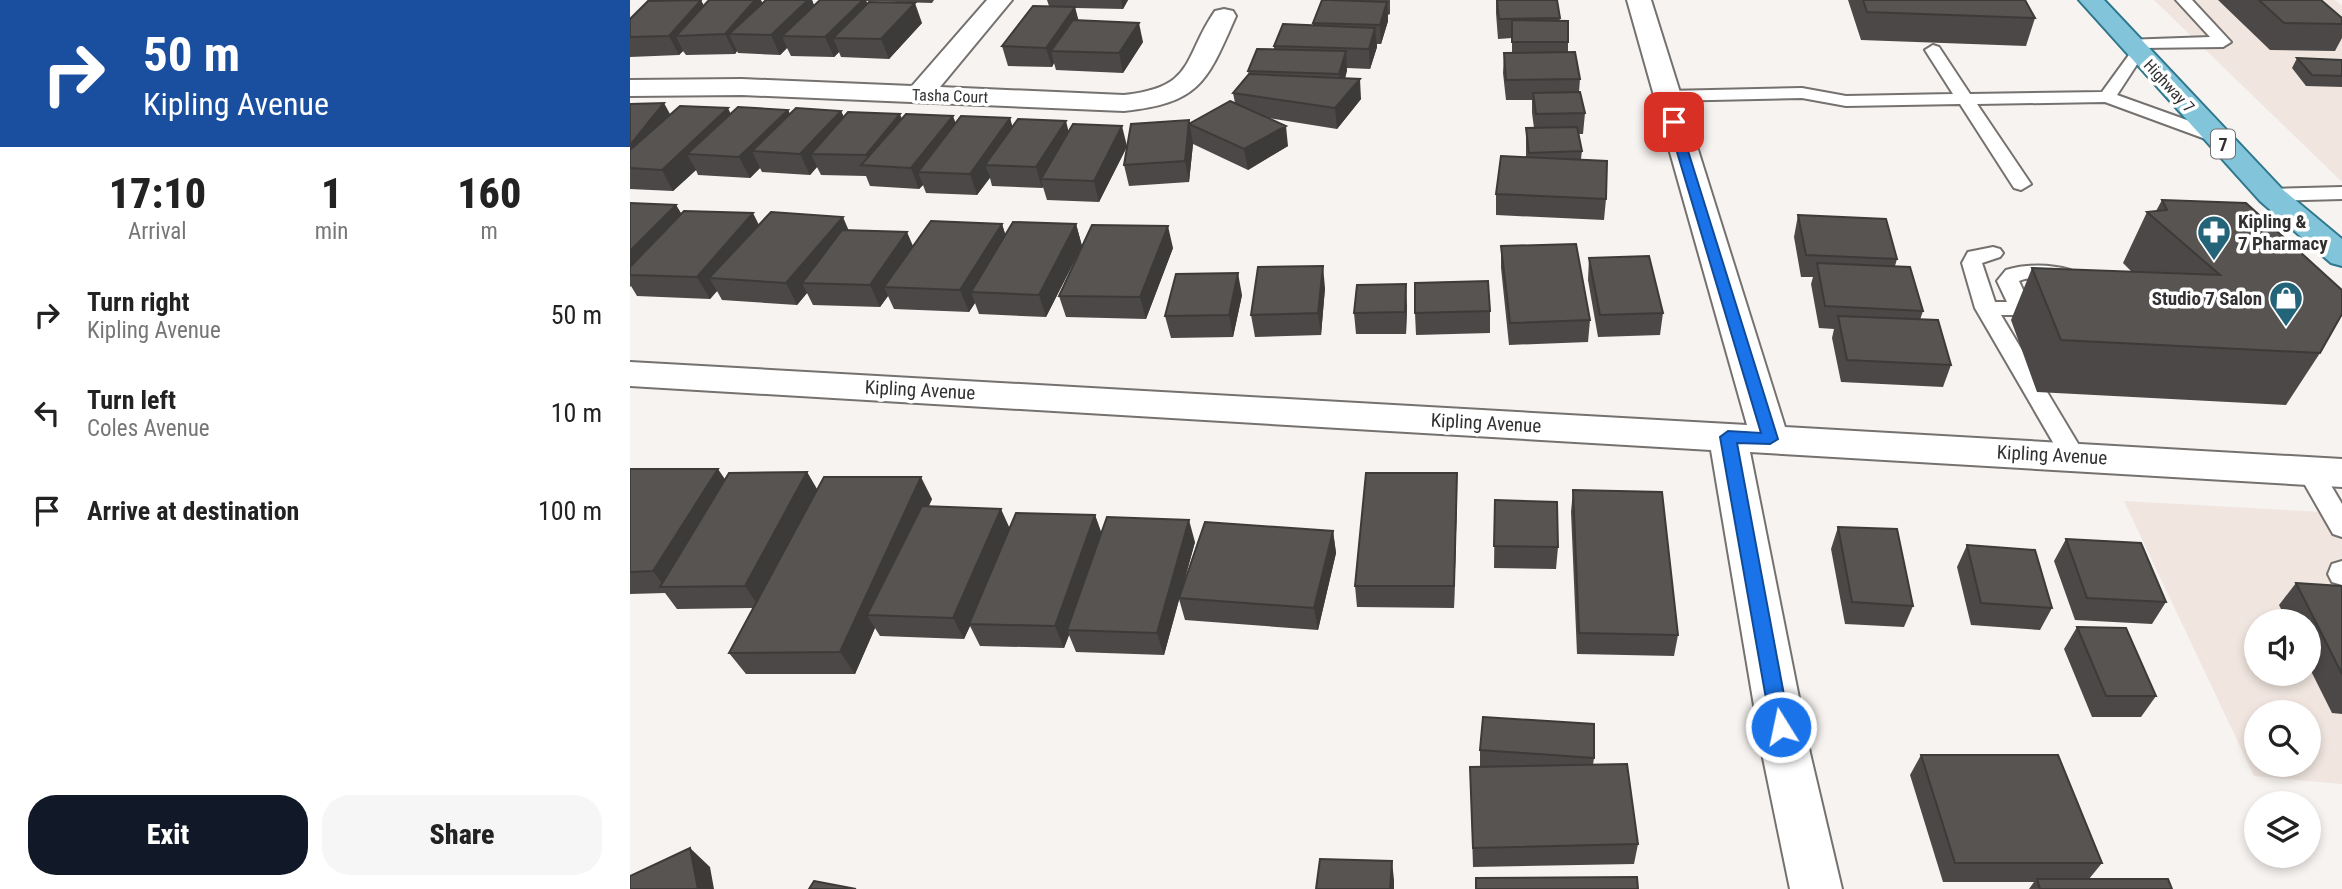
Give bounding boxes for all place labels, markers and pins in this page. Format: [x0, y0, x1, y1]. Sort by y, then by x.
pin [1644, 92, 1704, 152]
place label: Kipling & 7 Pharmacy [2238, 210, 2328, 255]
pharmacy icon: Kipling & 7 Pharmacy [2195, 213, 2233, 262]
shop icon: Studio 7 Salon [2267, 279, 2305, 328]
place label: Studio 7 Salon [2152, 287, 2262, 310]

